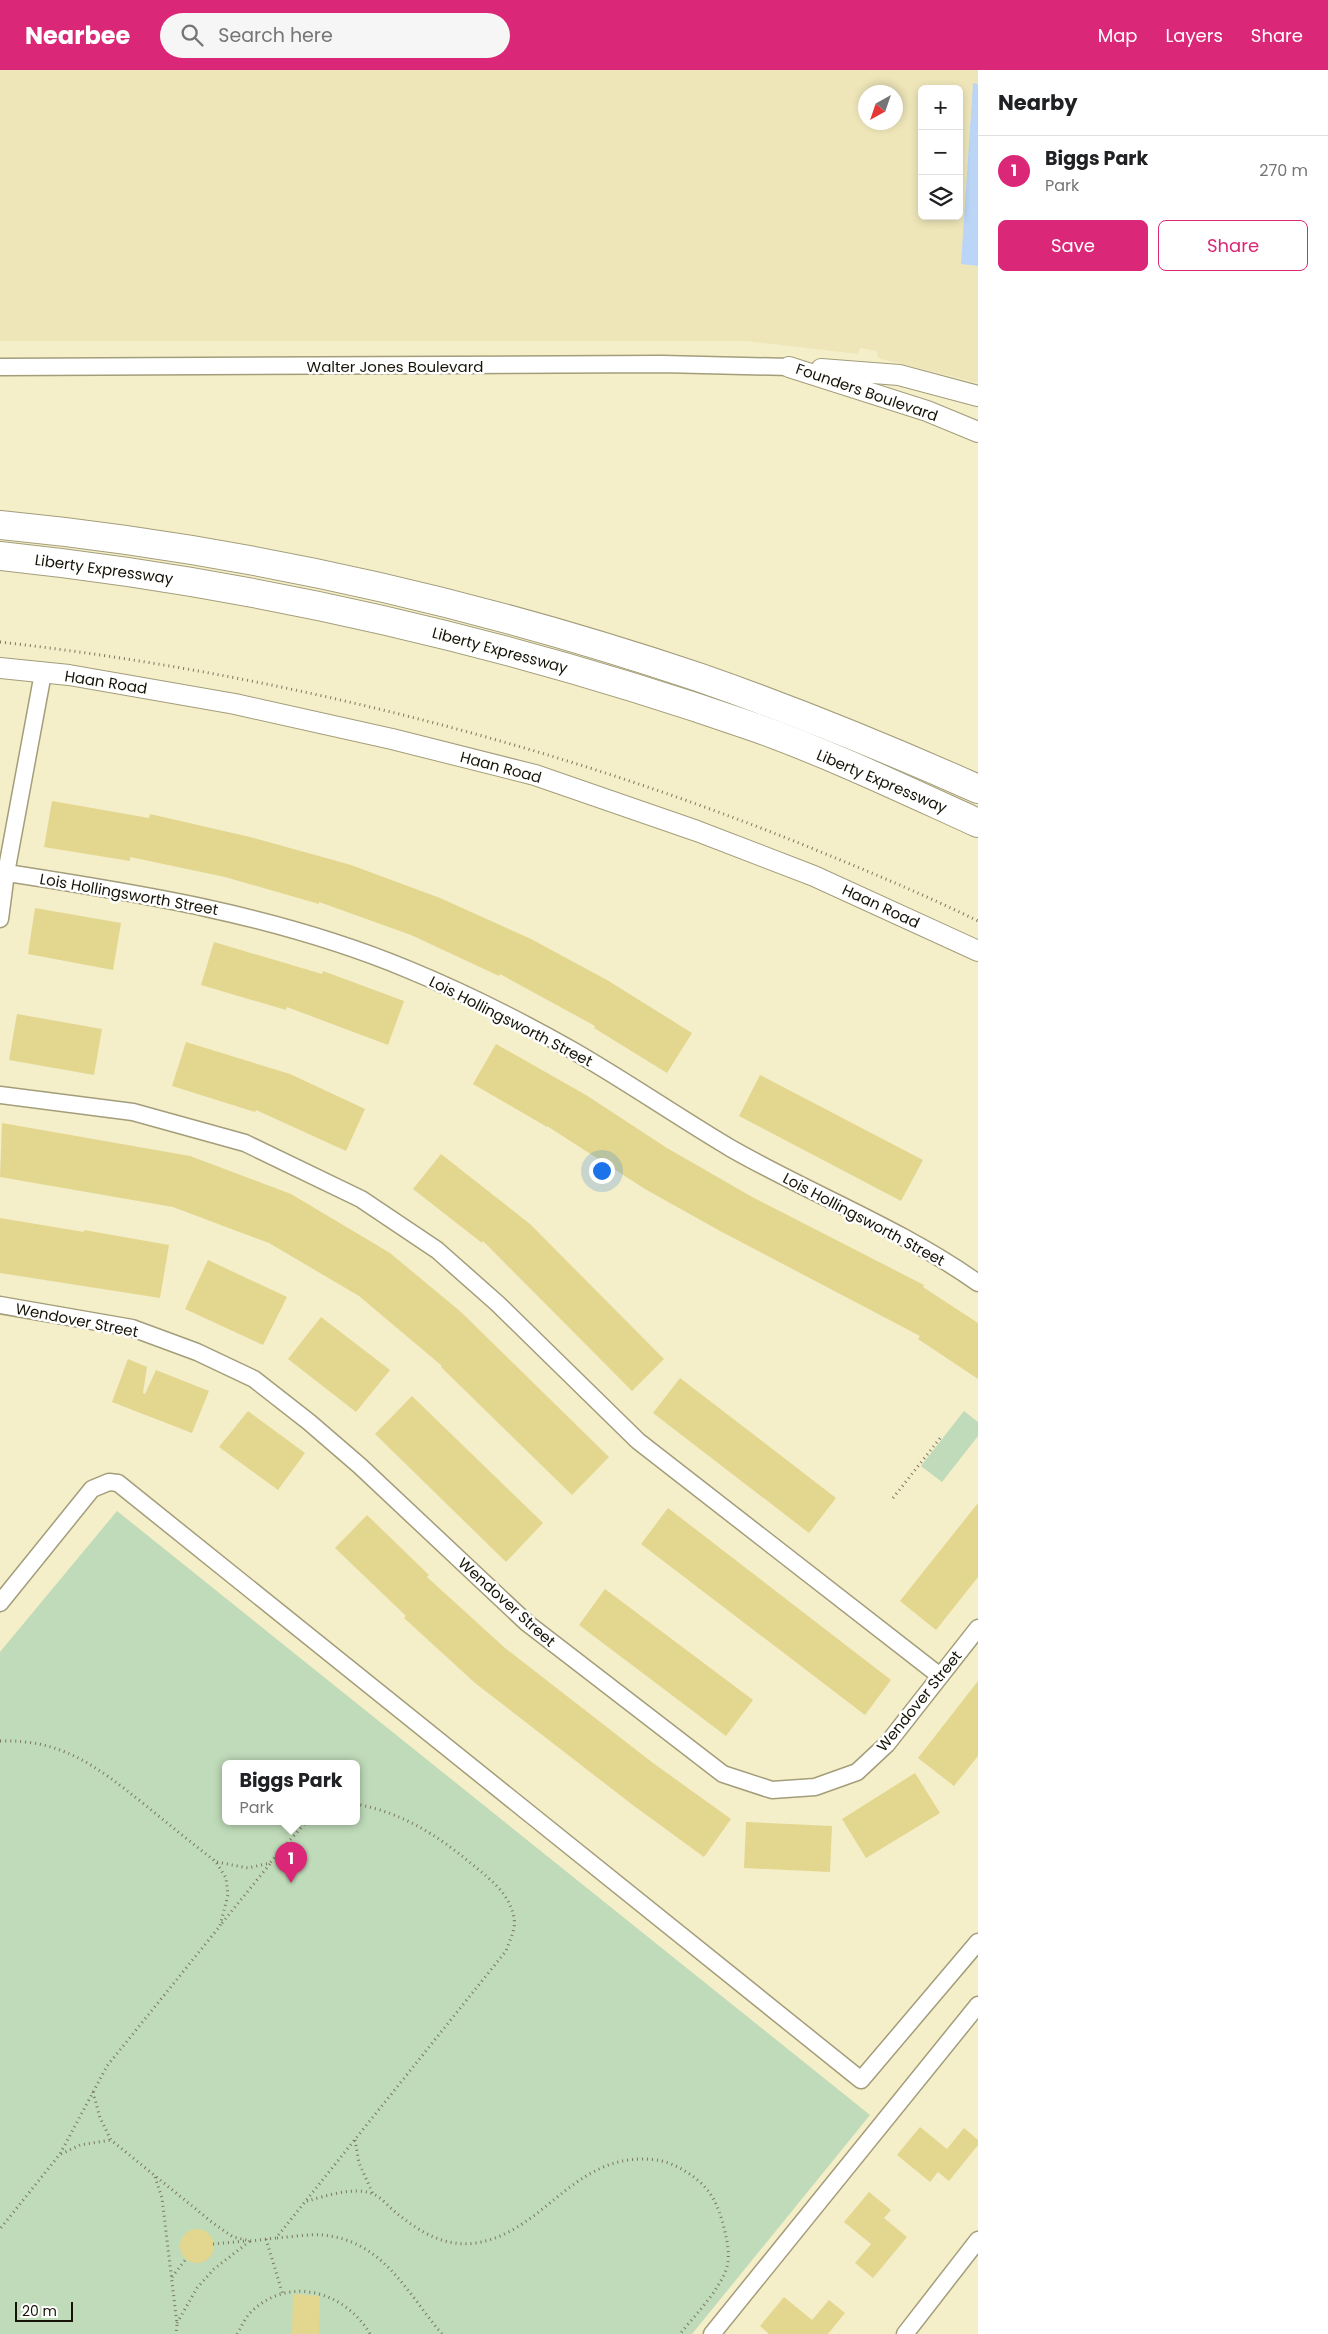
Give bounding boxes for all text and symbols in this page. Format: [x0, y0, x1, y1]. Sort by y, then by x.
search box [160, 13, 510, 58]
text: Nearbee [25, 19, 130, 52]
icon: search [178, 21, 206, 49]
text: Search here [218, 22, 333, 49]
text: Map [1098, 23, 1138, 48]
text: Layers [1166, 23, 1223, 48]
text: Share [1251, 23, 1303, 48]
north arrow [858, 85, 903, 130]
map controls [918, 85, 963, 220]
button: + [918, 85, 963, 130]
text: Nearby [998, 88, 1078, 117]
button: − [918, 130, 963, 175]
text: Biggs Park [1045, 145, 1148, 172]
text: 1 [1011, 159, 1017, 182]
text: 270 m [1259, 159, 1308, 182]
text: Park [1045, 174, 1079, 197]
button: layers [918, 175, 963, 220]
button: Save [998, 220, 1148, 271]
button: Share [1158, 220, 1308, 271]
street label: Walter Jones Boulevard [307, 356, 483, 377]
street label: Founders Boulevard [793, 358, 941, 426]
street label: Liberty Expressway [33, 549, 175, 589]
street label: Liberty Expressway [430, 622, 571, 678]
street label: Haan Road [63, 665, 149, 699]
street label: Liberty Expressway [814, 744, 951, 818]
street label: Haan Road [458, 746, 544, 788]
street label: Lois Hollingsworth Street [38, 868, 220, 920]
street label: Haan Road [839, 879, 923, 933]
street label: Lois Hollingsworth Street [426, 971, 596, 1071]
your location [589, 1158, 615, 1184]
street label: Lois Hollingsworth Street [779, 1167, 949, 1271]
street label: Wendover Street [14, 1298, 140, 1342]
street label: Wendover Street [454, 1553, 560, 1651]
street label: Wendover Street [872, 1646, 966, 1756]
popup [222, 1760, 360, 1825]
text: Biggs Park [239, 1767, 343, 1794]
text: Park [239, 1796, 274, 1819]
pin: 1 [275, 1842, 307, 1883]
scale bar [15, 2299, 72, 2322]
text: 20 m [22, 2301, 57, 2321]

